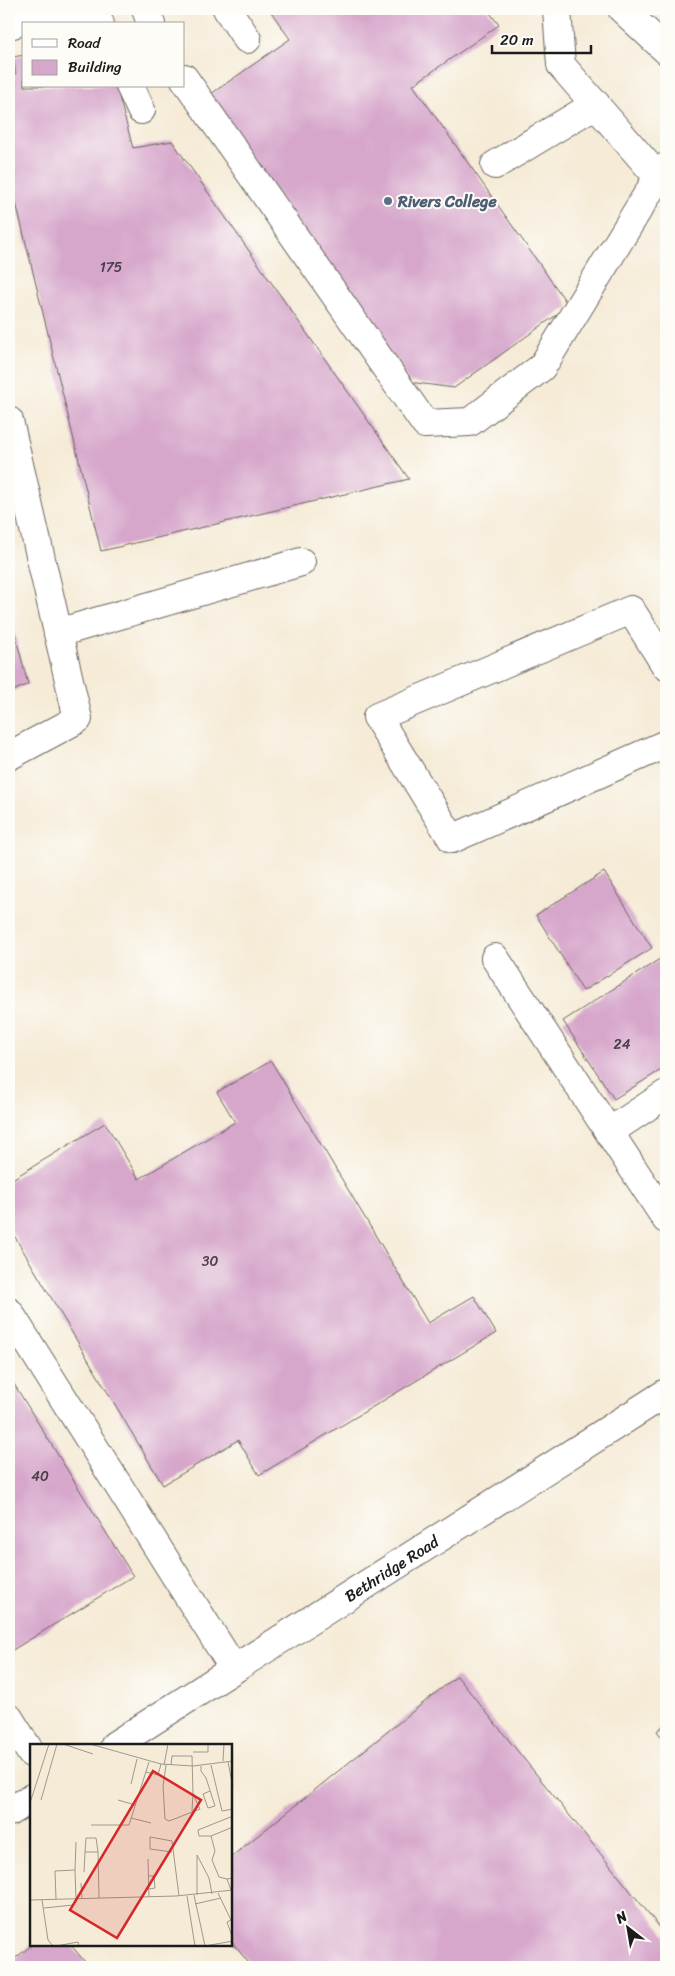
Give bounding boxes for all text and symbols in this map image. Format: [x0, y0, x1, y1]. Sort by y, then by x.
legend [22, 22, 185, 88]
scale bar [492, 22, 591, 54]
text: 20 m [500, 27, 534, 53]
text: Road [68, 30, 101, 56]
text: Building [68, 54, 122, 80]
place label: Rivers College [397, 187, 497, 216]
marker: Rivers College [382, 195, 394, 207]
house number: 175 [100, 255, 123, 280]
house number: 24 [614, 1032, 631, 1057]
house number: 30 [202, 1249, 218, 1274]
house number: 40 [31, 1464, 49, 1489]
street label: Bethridge Road [339, 1527, 446, 1610]
inset map [30, 1744, 232, 1946]
north arrow [602, 1904, 652, 1954]
text: N [610, 1904, 632, 1931]

